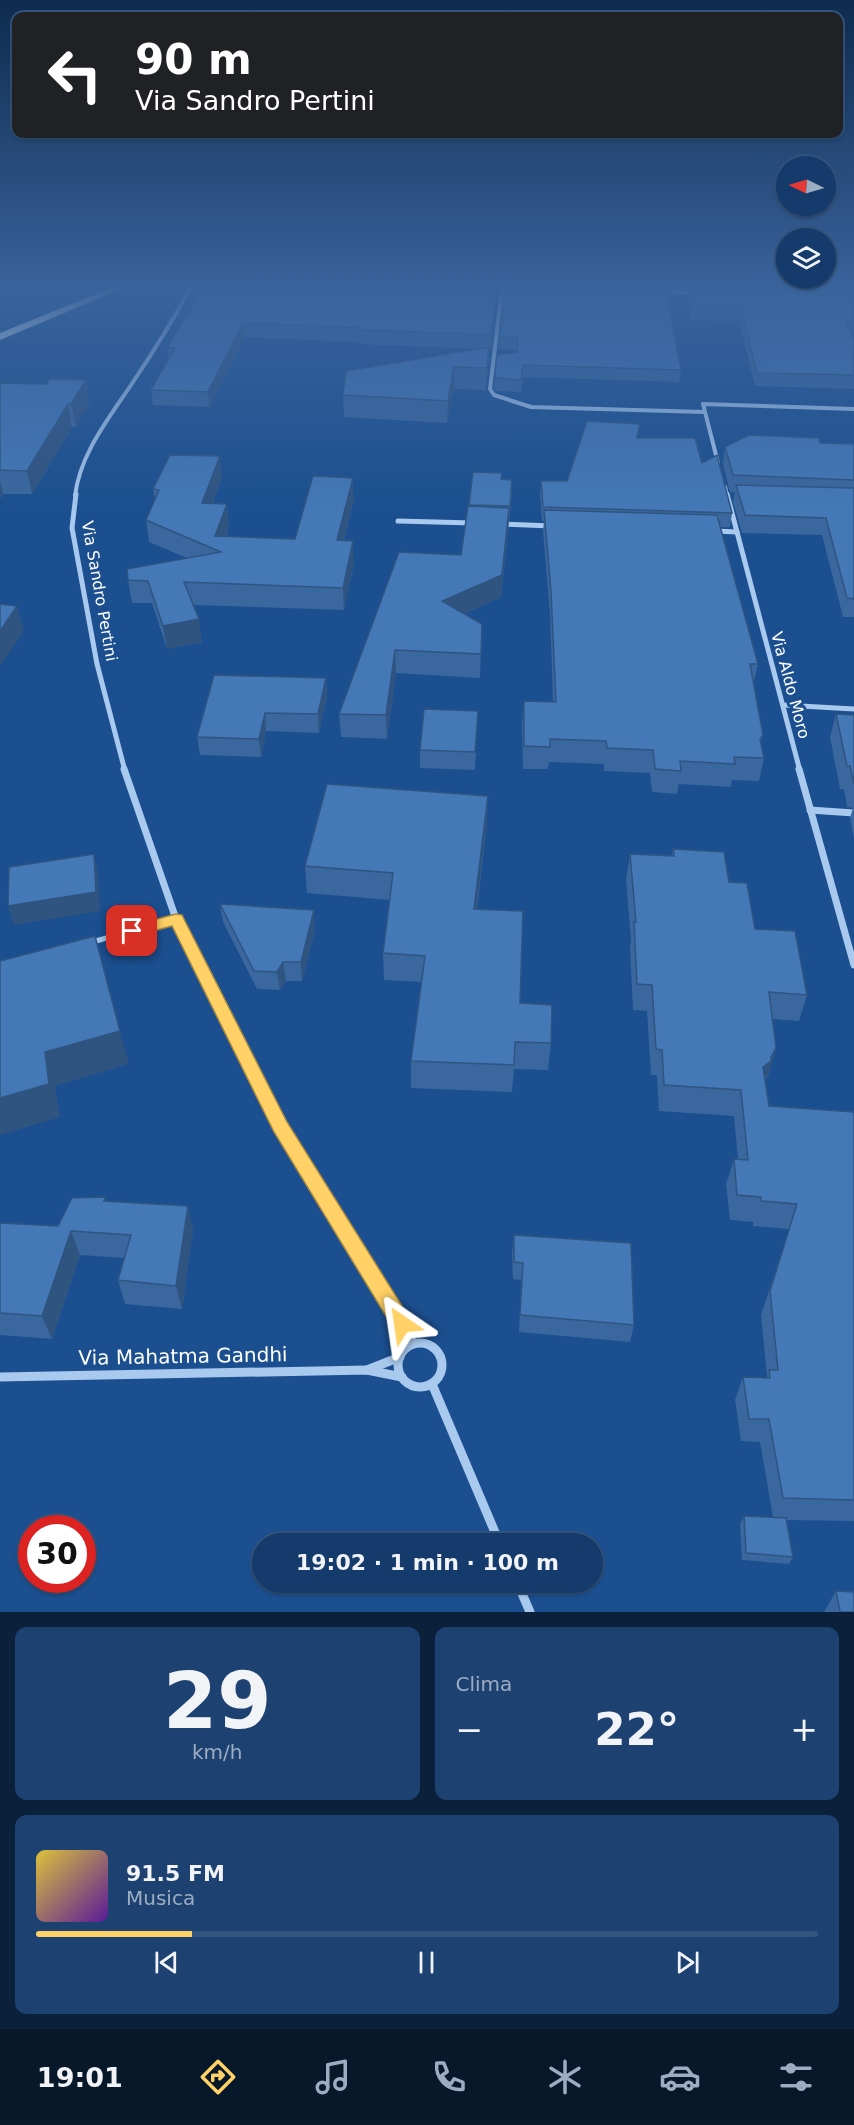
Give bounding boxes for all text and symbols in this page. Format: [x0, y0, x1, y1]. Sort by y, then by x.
text: 90 m [135, 35, 252, 84]
icon: left [36, 36, 114, 114]
text: Via Sandro Pertini [135, 85, 375, 116]
north arrow [776, 156, 836, 216]
map controls [776, 156, 836, 288]
button: layers [776, 228, 836, 288]
street label: Via Sandro Pertini [78, 519, 121, 663]
street label: Via Aldo Moro [767, 630, 814, 741]
pin [106, 905, 157, 956]
icon: arrive [115, 914, 148, 947]
position arrow [370, 1292, 434, 1356]
street label: Via Mahatma Gandhi [78, 1342, 288, 1370]
speed limit sign: 30 [18, 1515, 96, 1593]
text: 19:02 · 1 min · 100 m [296, 1550, 559, 1575]
text: 29 [163, 1656, 272, 1746]
text: Clima [456, 1672, 512, 1696]
text: 22° [594, 1703, 679, 1756]
text: − [456, 1710, 483, 1749]
text: + [790, 1710, 818, 1749]
text: km/h [192, 1740, 242, 1764]
text: 91.5 FM [126, 1861, 225, 1886]
text: Musica [126, 1886, 195, 1910]
icon: previous [150, 1946, 183, 1979]
icon: pause [410, 1946, 443, 1979]
icon: next [671, 1946, 704, 1979]
icon: directions [197, 2056, 239, 2098]
icon: music [312, 2056, 354, 2098]
icon: phone [428, 2056, 470, 2098]
icon: climate [544, 2056, 586, 2098]
icon: car [659, 2056, 701, 2098]
icon: filters [775, 2056, 817, 2098]
text: 19:01 [37, 2062, 123, 2093]

